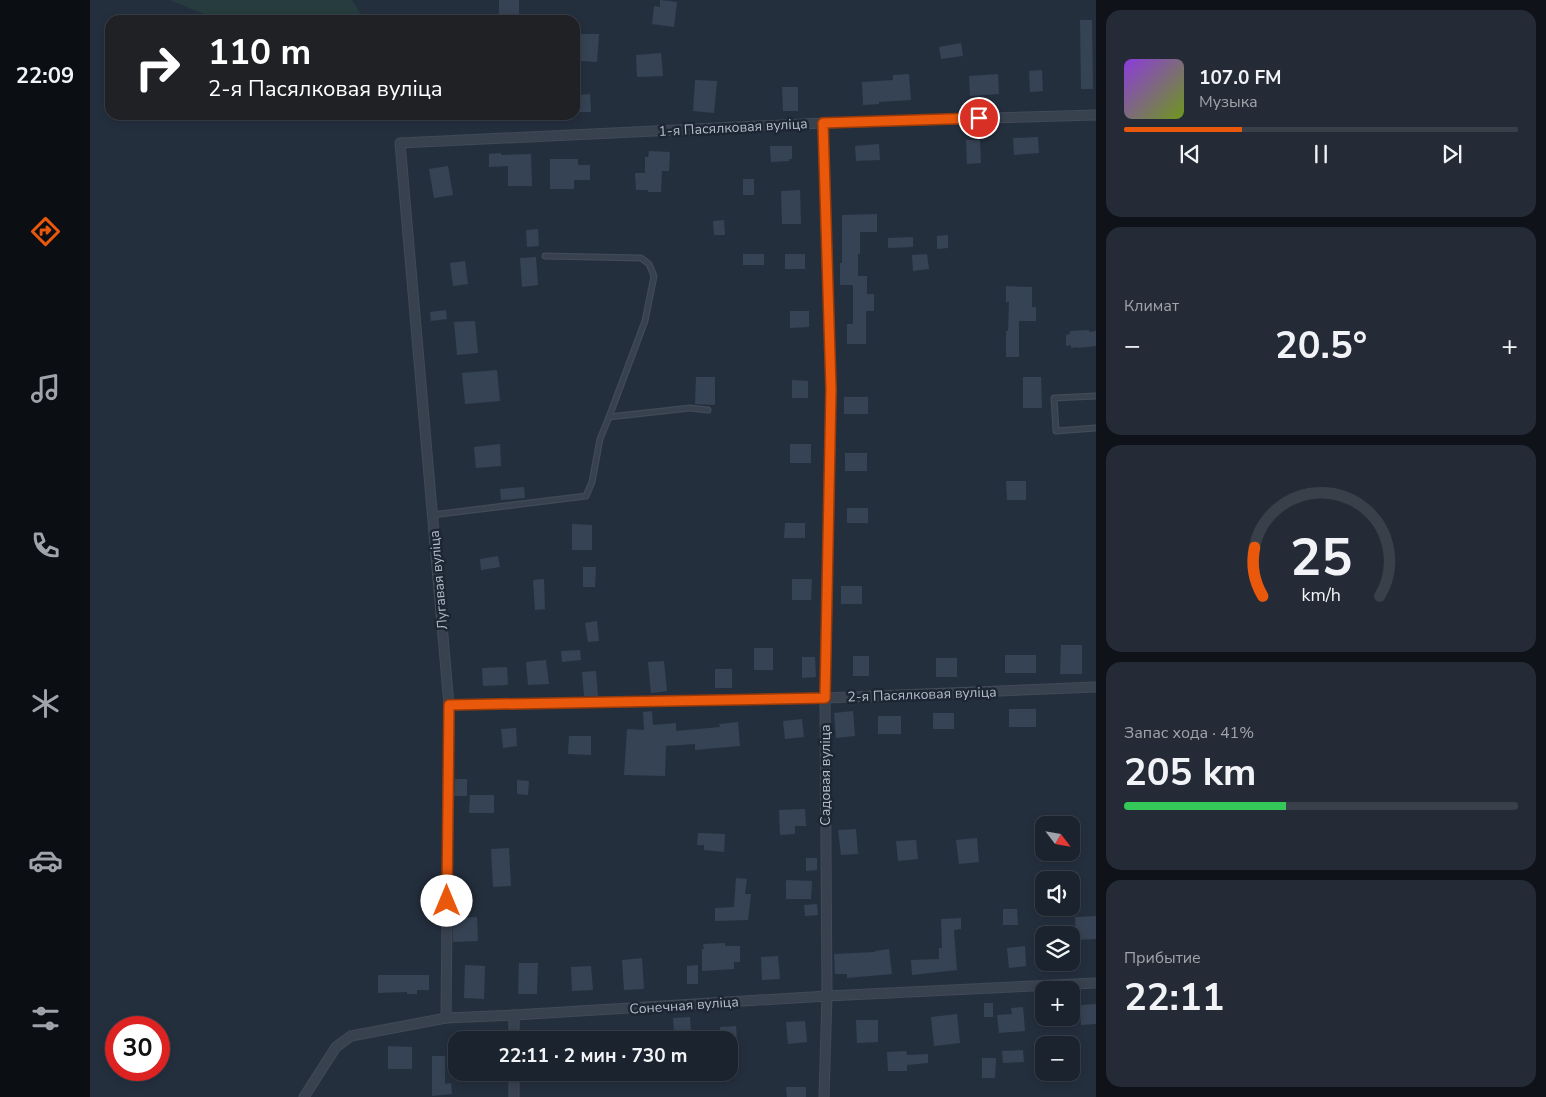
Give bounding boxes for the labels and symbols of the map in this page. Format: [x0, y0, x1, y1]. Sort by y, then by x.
pin [958, 97, 1000, 139]
street label: 1-я Пасялковая вуліца [658, 114, 808, 141]
street label: Лугавая вуліца [425, 530, 452, 630]
street label: 2-я Пасялковая вуліца [847, 682, 997, 707]
street label: Садовая вуліца [816, 724, 835, 826]
north arrow [1035, 816, 1080, 861]
position arrow [420, 874, 472, 926]
street label: Сонечная вуліца [629, 992, 739, 1019]
speed limit sign: 30 [105, 1016, 170, 1081]

